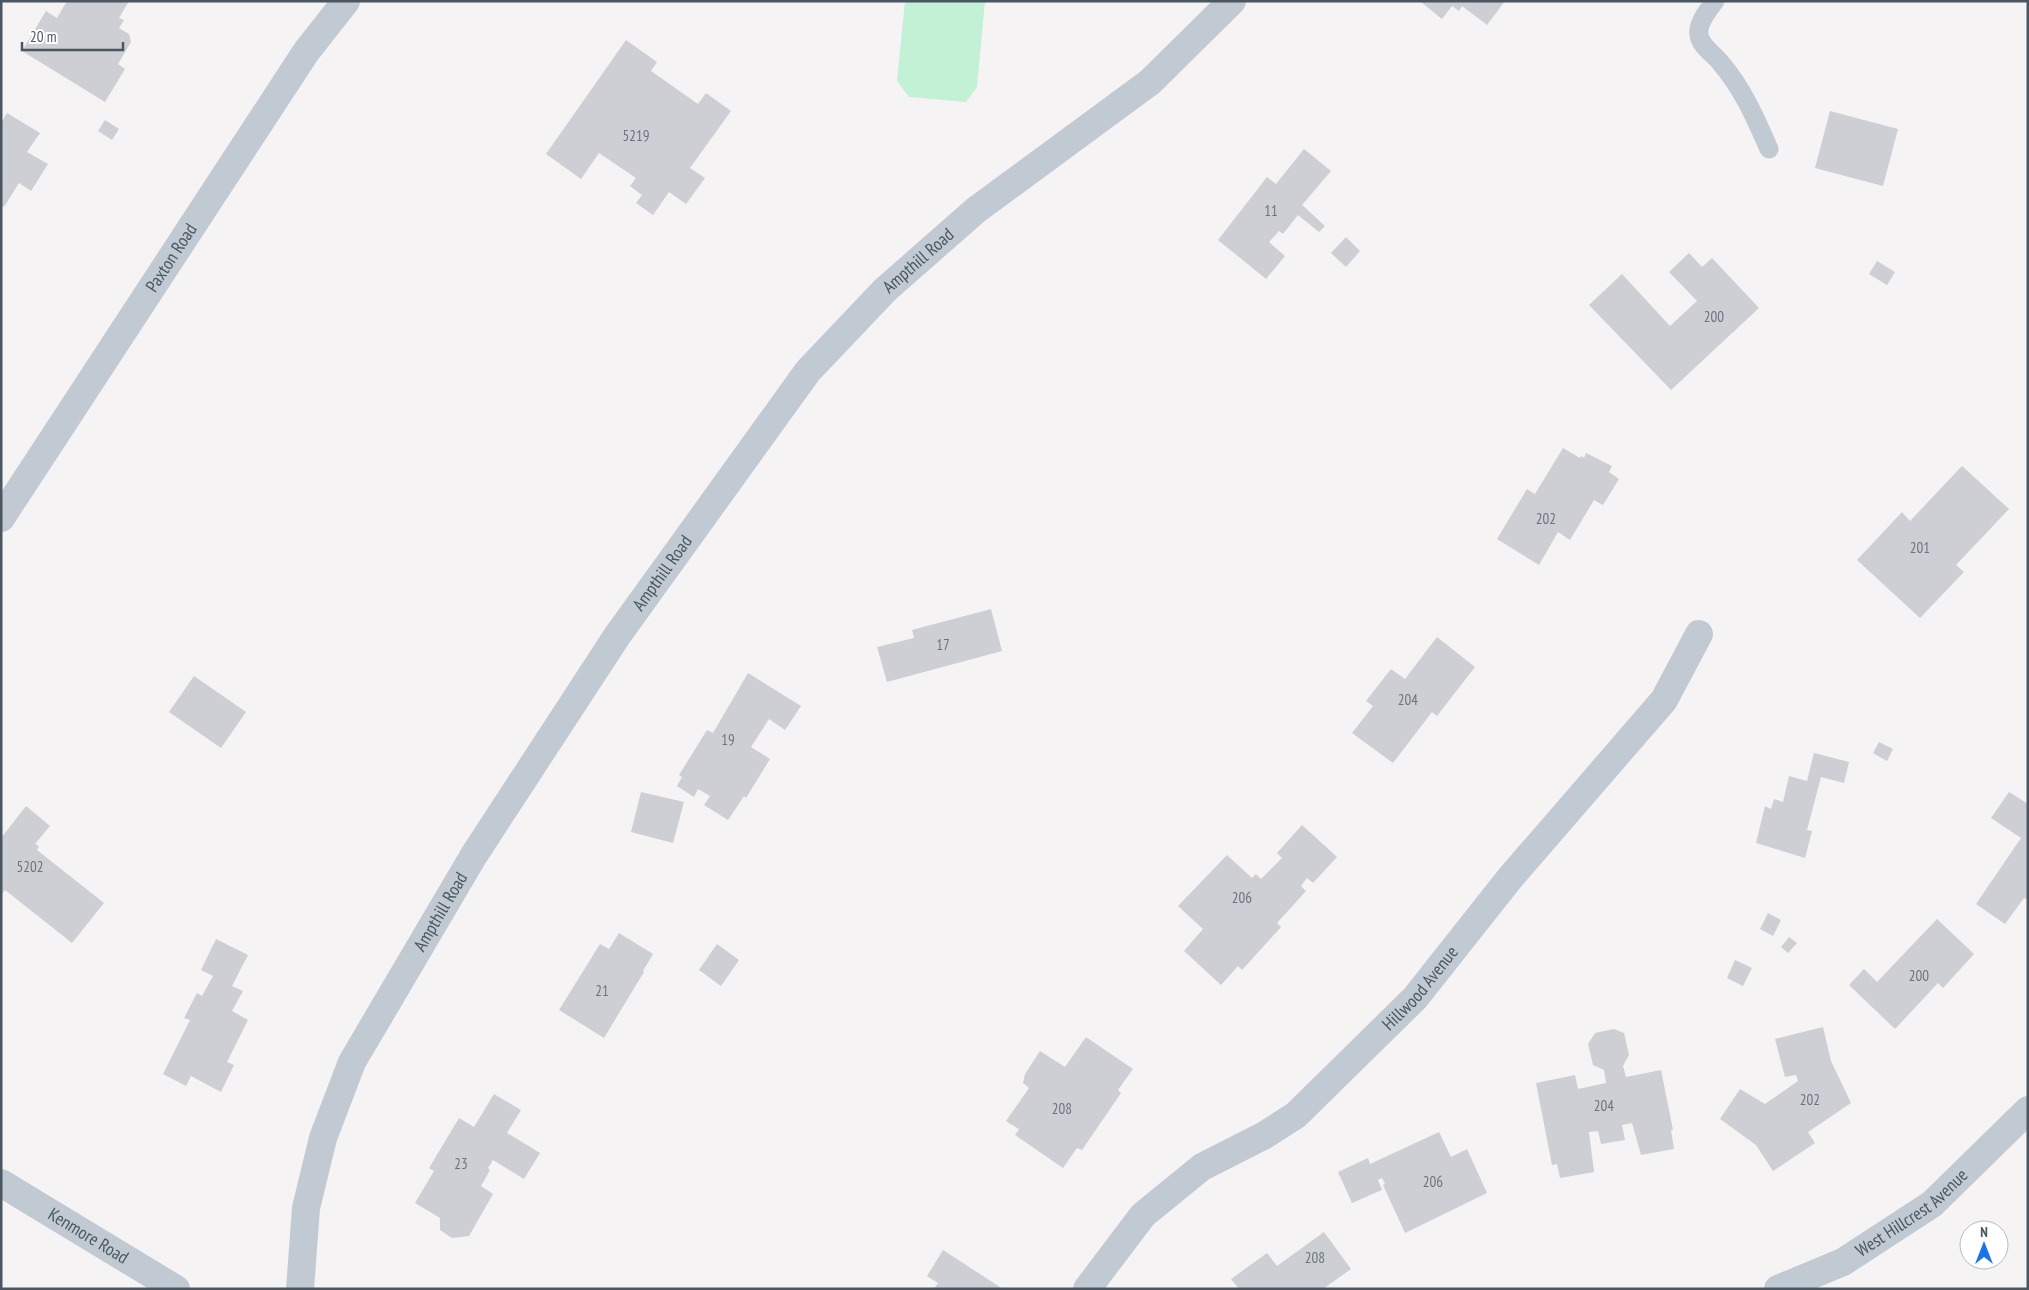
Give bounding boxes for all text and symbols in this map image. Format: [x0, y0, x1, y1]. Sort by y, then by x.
scale bar [22, 20, 124, 52]
text: 20 m [30, 27, 56, 46]
house number: 5219 [622, 126, 650, 145]
house number: 11 [1264, 201, 1278, 220]
street label: Paxton Road [140, 219, 202, 296]
street label: Ampthill Road [877, 223, 958, 298]
house number: 200 [1704, 307, 1724, 326]
house number: 202 [1536, 509, 1556, 528]
street label: Ampthill Road [627, 530, 697, 615]
house number: 201 [1910, 538, 1930, 557]
house number: 17 [936, 635, 950, 654]
house number: 204 [1398, 690, 1418, 709]
house number: 19 [721, 730, 735, 749]
house number: 5202 [16, 857, 44, 876]
street label: Ampthill Road [408, 868, 472, 955]
house number: 206 [1232, 888, 1252, 907]
street label: Hillwood Avenue [1377, 941, 1463, 1035]
house number: 200 [1909, 966, 1929, 985]
house number: 21 [595, 981, 609, 1000]
house number: 202 [1800, 1090, 1820, 1109]
house number: 204 [1594, 1096, 1614, 1115]
house number: 208 [1052, 1099, 1072, 1118]
house number: 23 [454, 1154, 468, 1173]
street label: West Hillcrest Avenue [1851, 1164, 1972, 1262]
house number: 206 [1423, 1172, 1443, 1191]
street label: Kenmore Road [44, 1202, 133, 1269]
north arrow [1959, 1220, 2009, 1270]
text: N [1980, 1223, 1988, 1241]
house number: 208 [1305, 1248, 1325, 1267]

